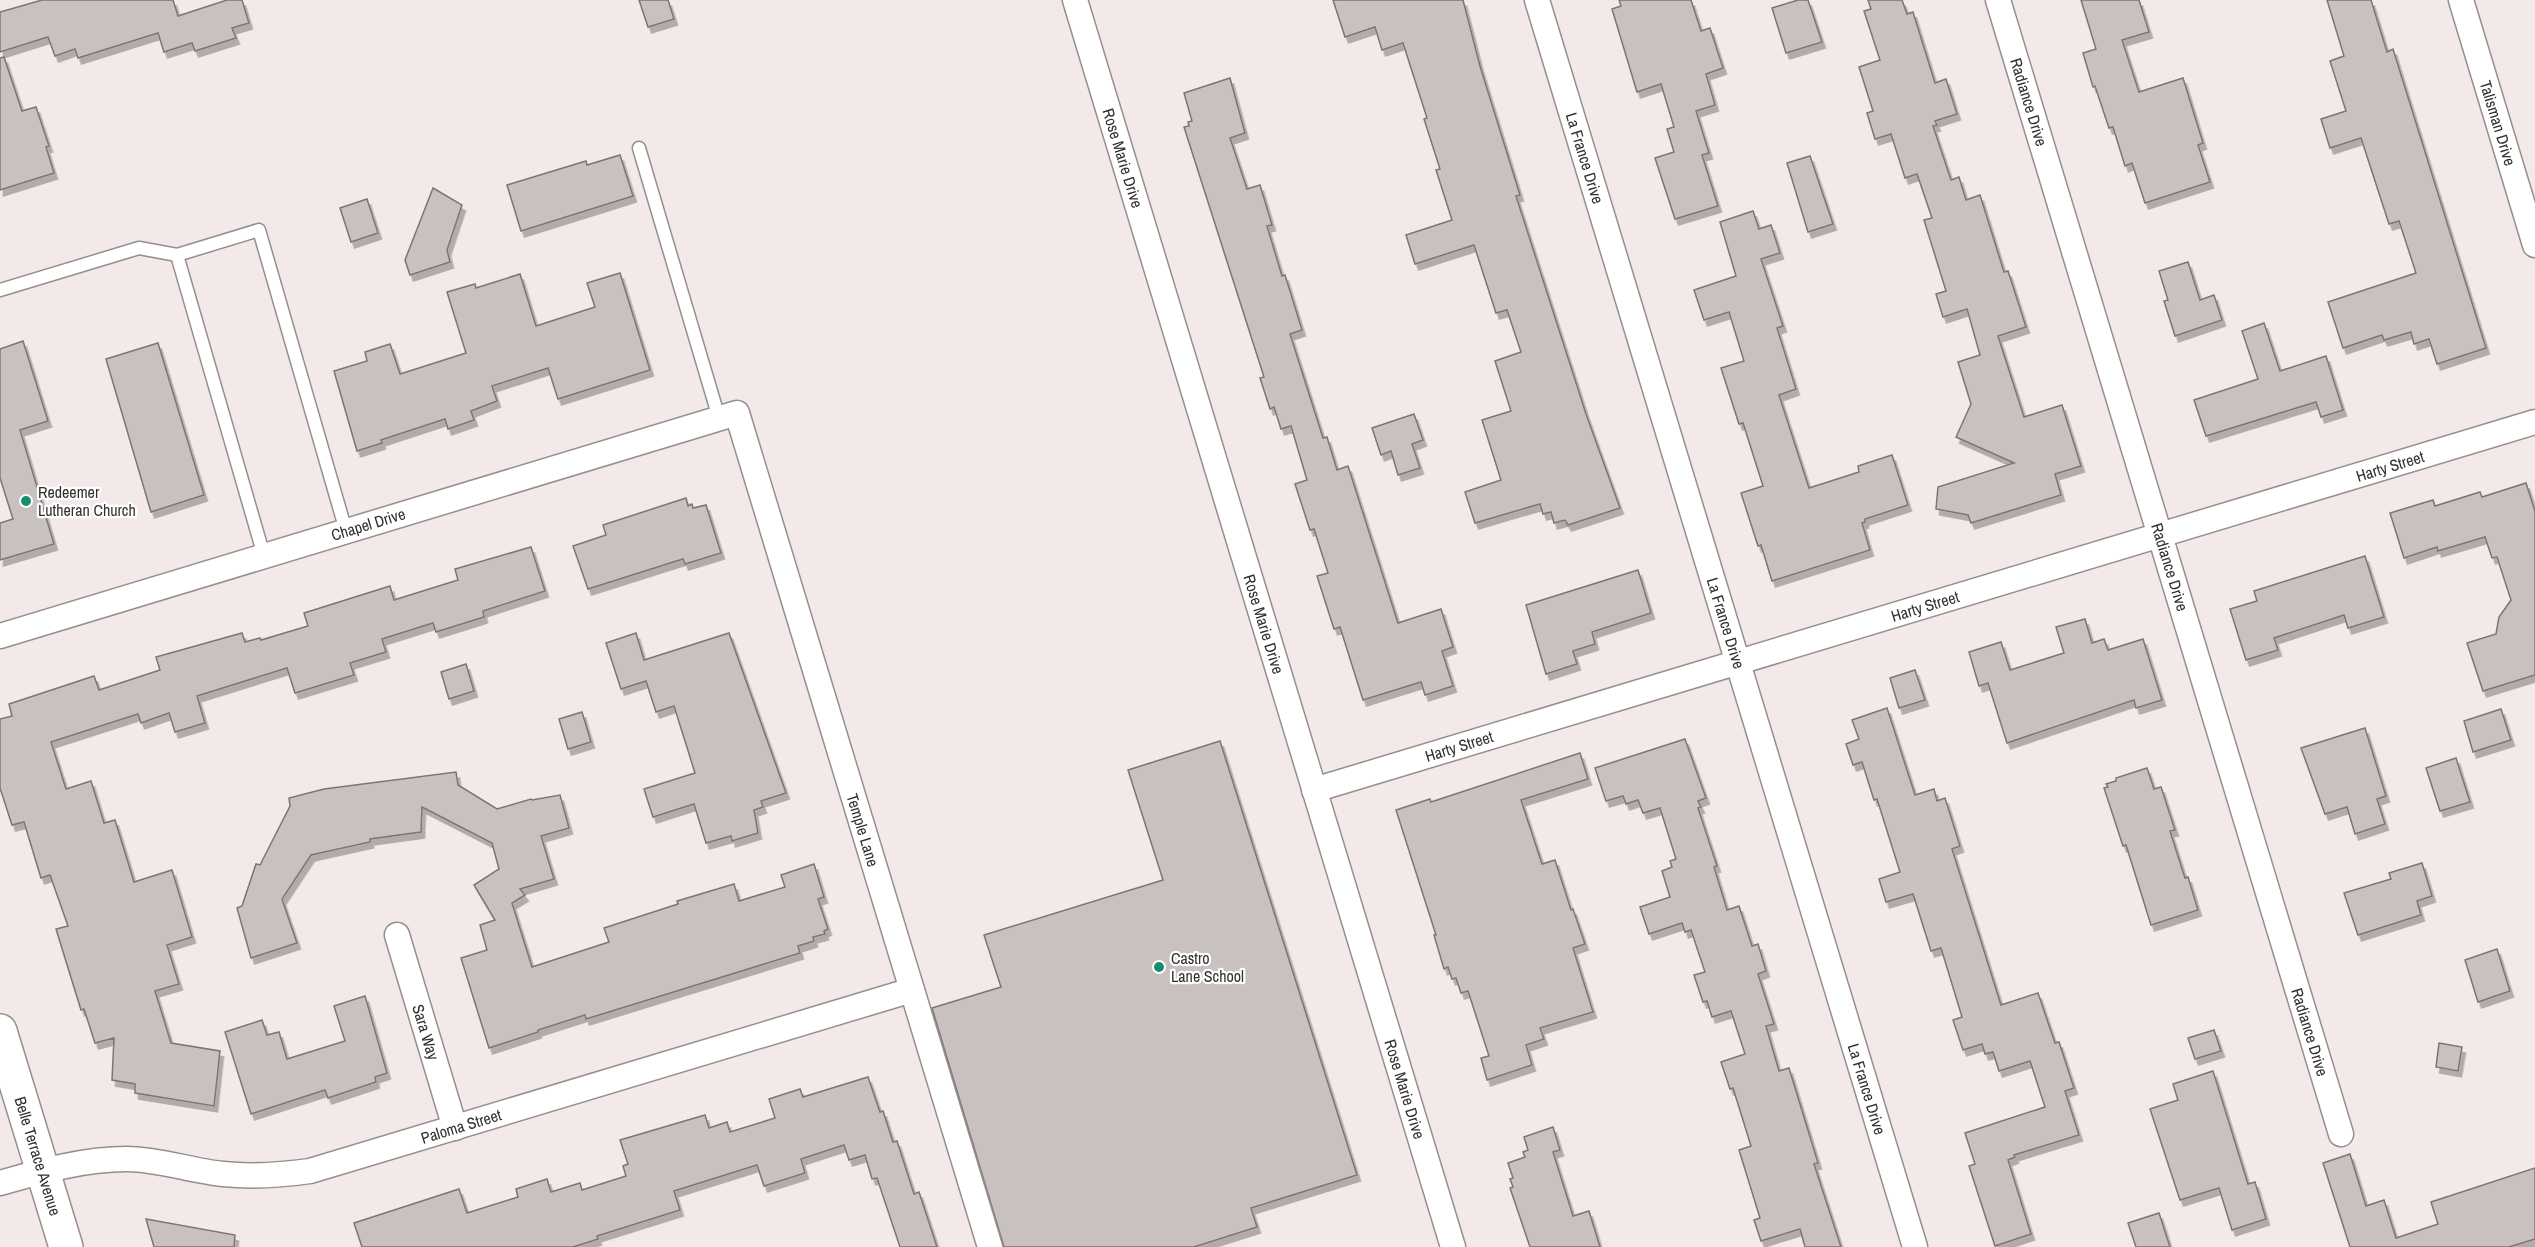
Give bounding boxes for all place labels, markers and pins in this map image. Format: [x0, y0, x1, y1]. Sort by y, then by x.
place label: Redeemer Lutheran Church [38, 481, 136, 521]
marker: Redeemer Lutheran Church [19, 494, 33, 508]
place label: Castro Lane School [1171, 947, 1244, 987]
marker: Castro Lane School [1152, 960, 1166, 974]

